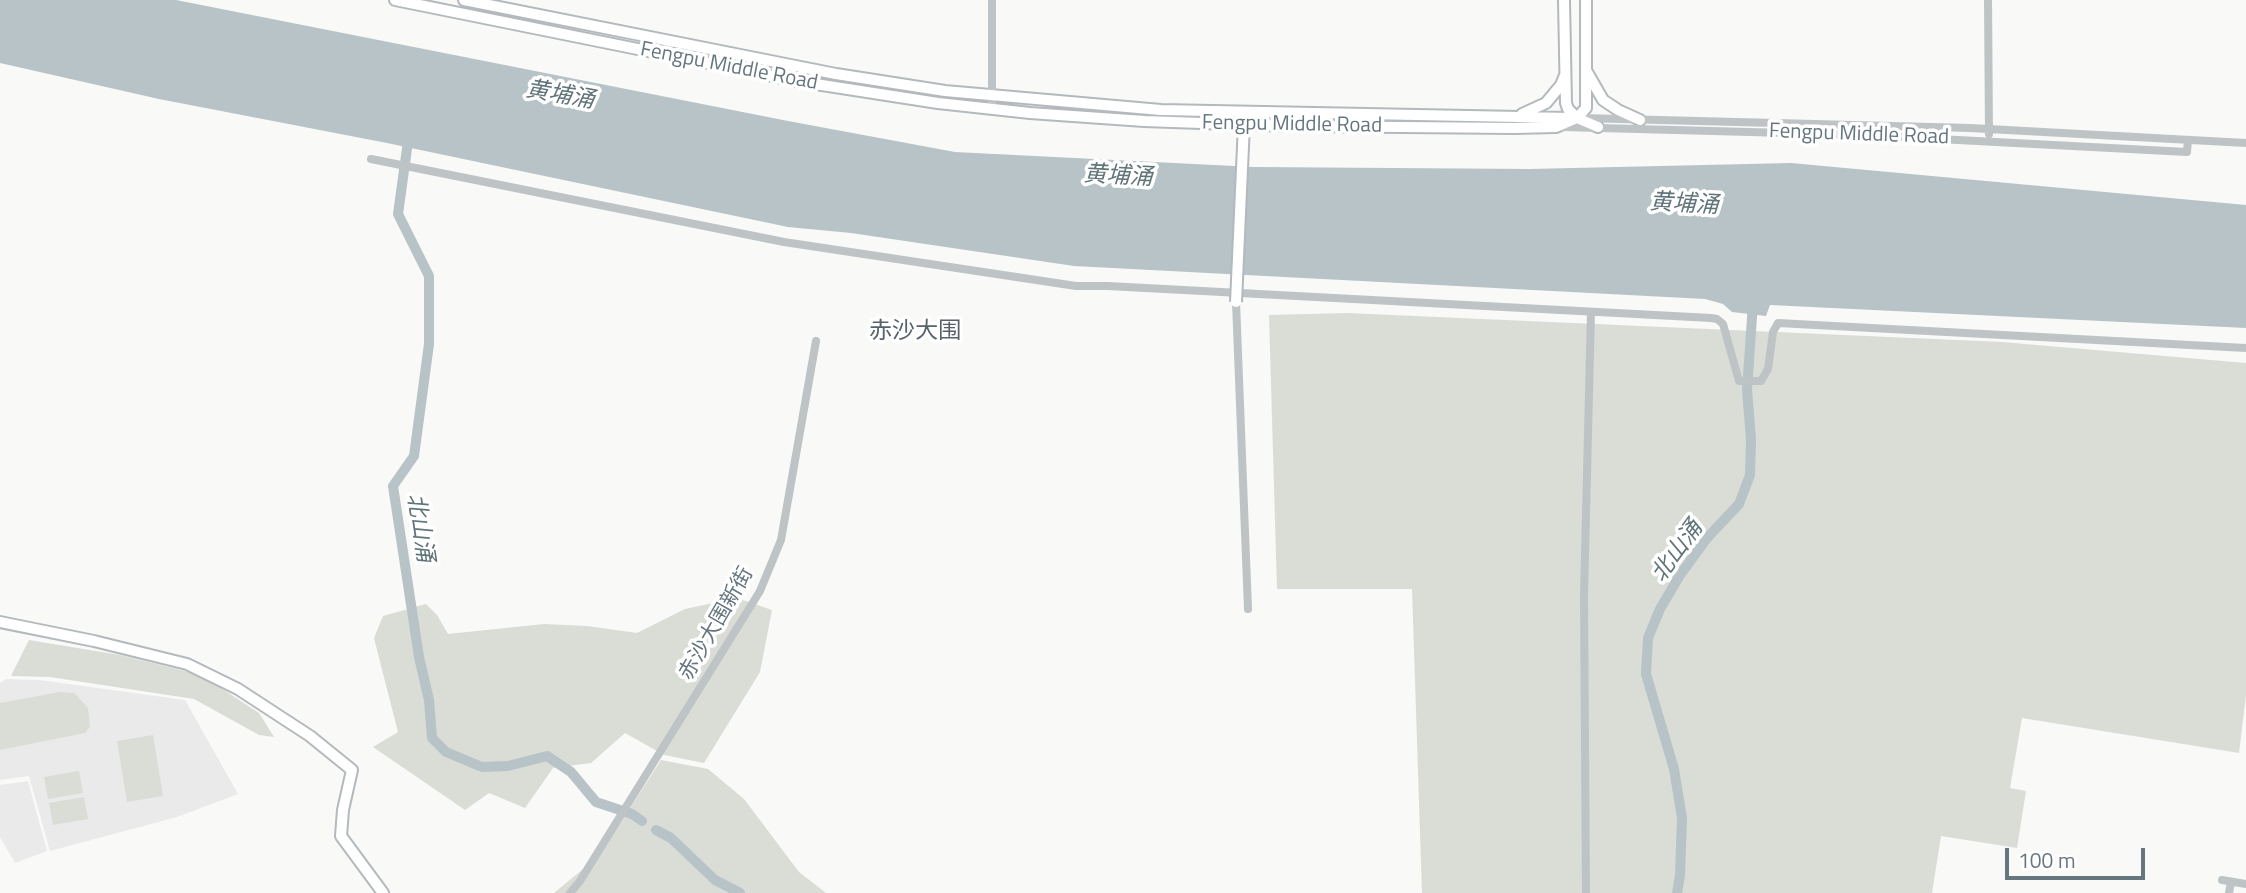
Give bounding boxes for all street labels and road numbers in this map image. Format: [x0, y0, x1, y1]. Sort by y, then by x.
street label: Fengpu Middle Road [638, 37, 820, 97]
street label: Fengpu Middle Road [1202, 111, 1382, 139]
street label: Fengpu Middle Road [1769, 119, 1949, 151]
street label: 赤沙大围新街 [675, 563, 759, 685]

